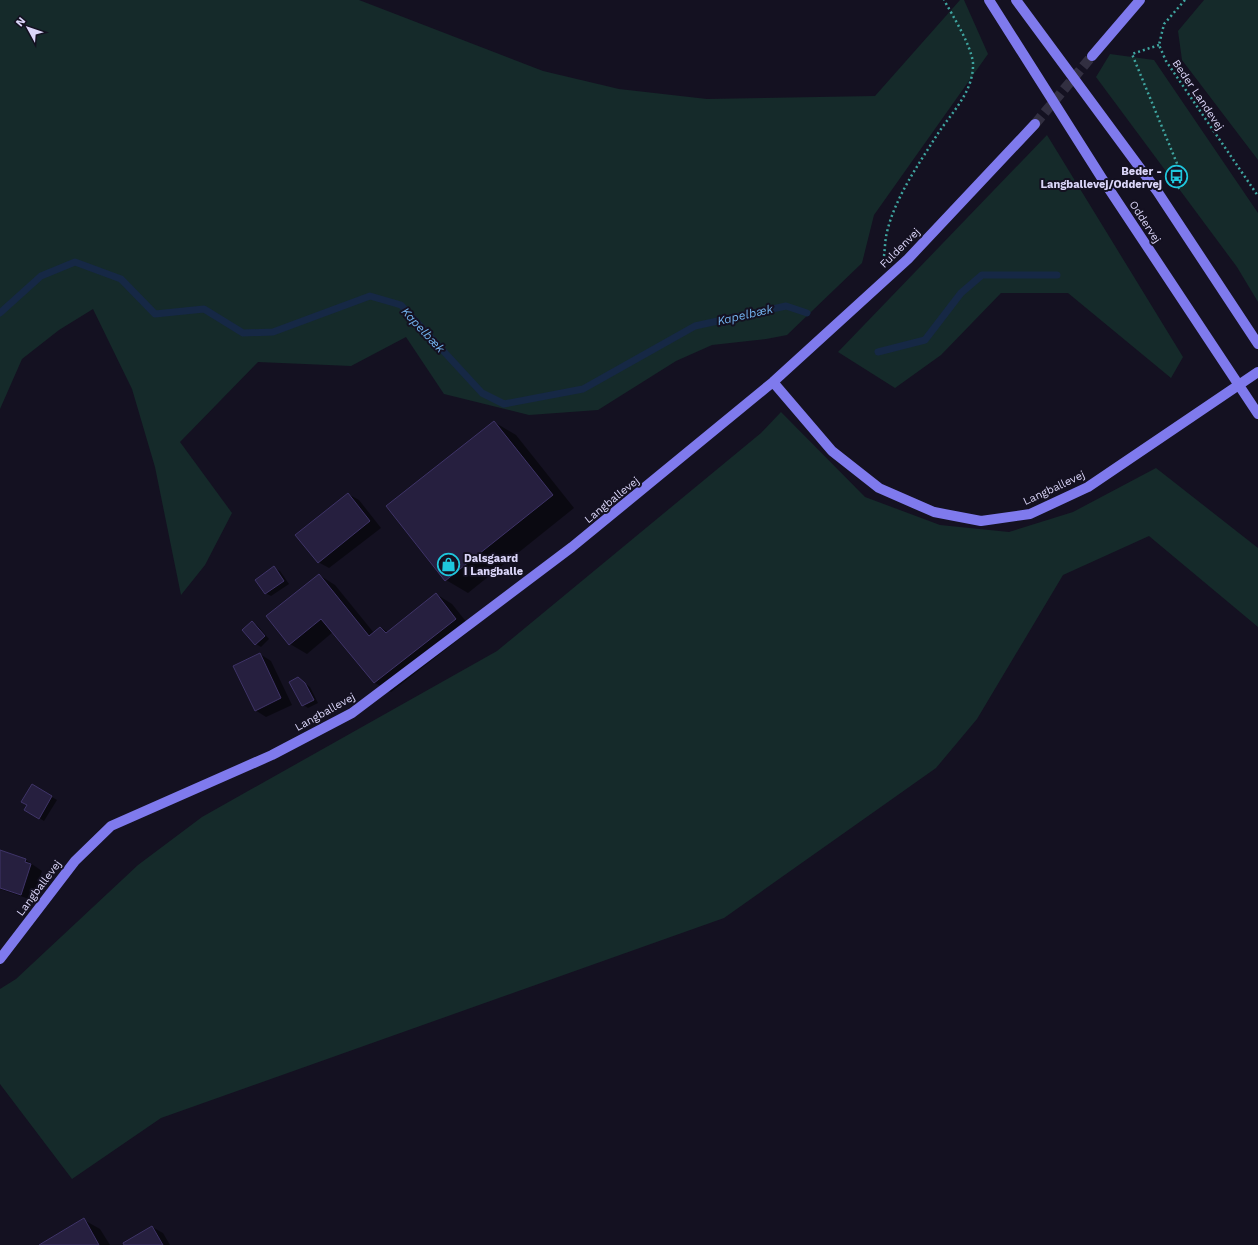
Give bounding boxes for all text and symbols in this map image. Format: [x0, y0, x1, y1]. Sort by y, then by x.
north arrow [8, 8, 48, 48]
text: N [13, 15, 28, 29]
street label: Beder Landevej [1170, 57, 1226, 133]
bus stop icon: Beder - Langballevej/Oddervej [1164, 164, 1190, 190]
place label: Beder - Langballevej/Oddervej [1040, 165, 1162, 191]
street label: Oddervej [1127, 198, 1164, 246]
street label: Fuldenvej [877, 225, 923, 271]
water label: Kapelbæk [716, 302, 775, 328]
water label: Kapelbæk [398, 304, 448, 356]
street label: Langballevej [1021, 468, 1087, 508]
street label: Langballevej [582, 474, 642, 526]
shop icon: Dalsgaard i Langballe [436, 551, 462, 577]
place label: Dalsgaard i Langballe [464, 552, 523, 578]
street label: Langballevej [293, 690, 357, 734]
street label: Langballevej [14, 857, 64, 918]

